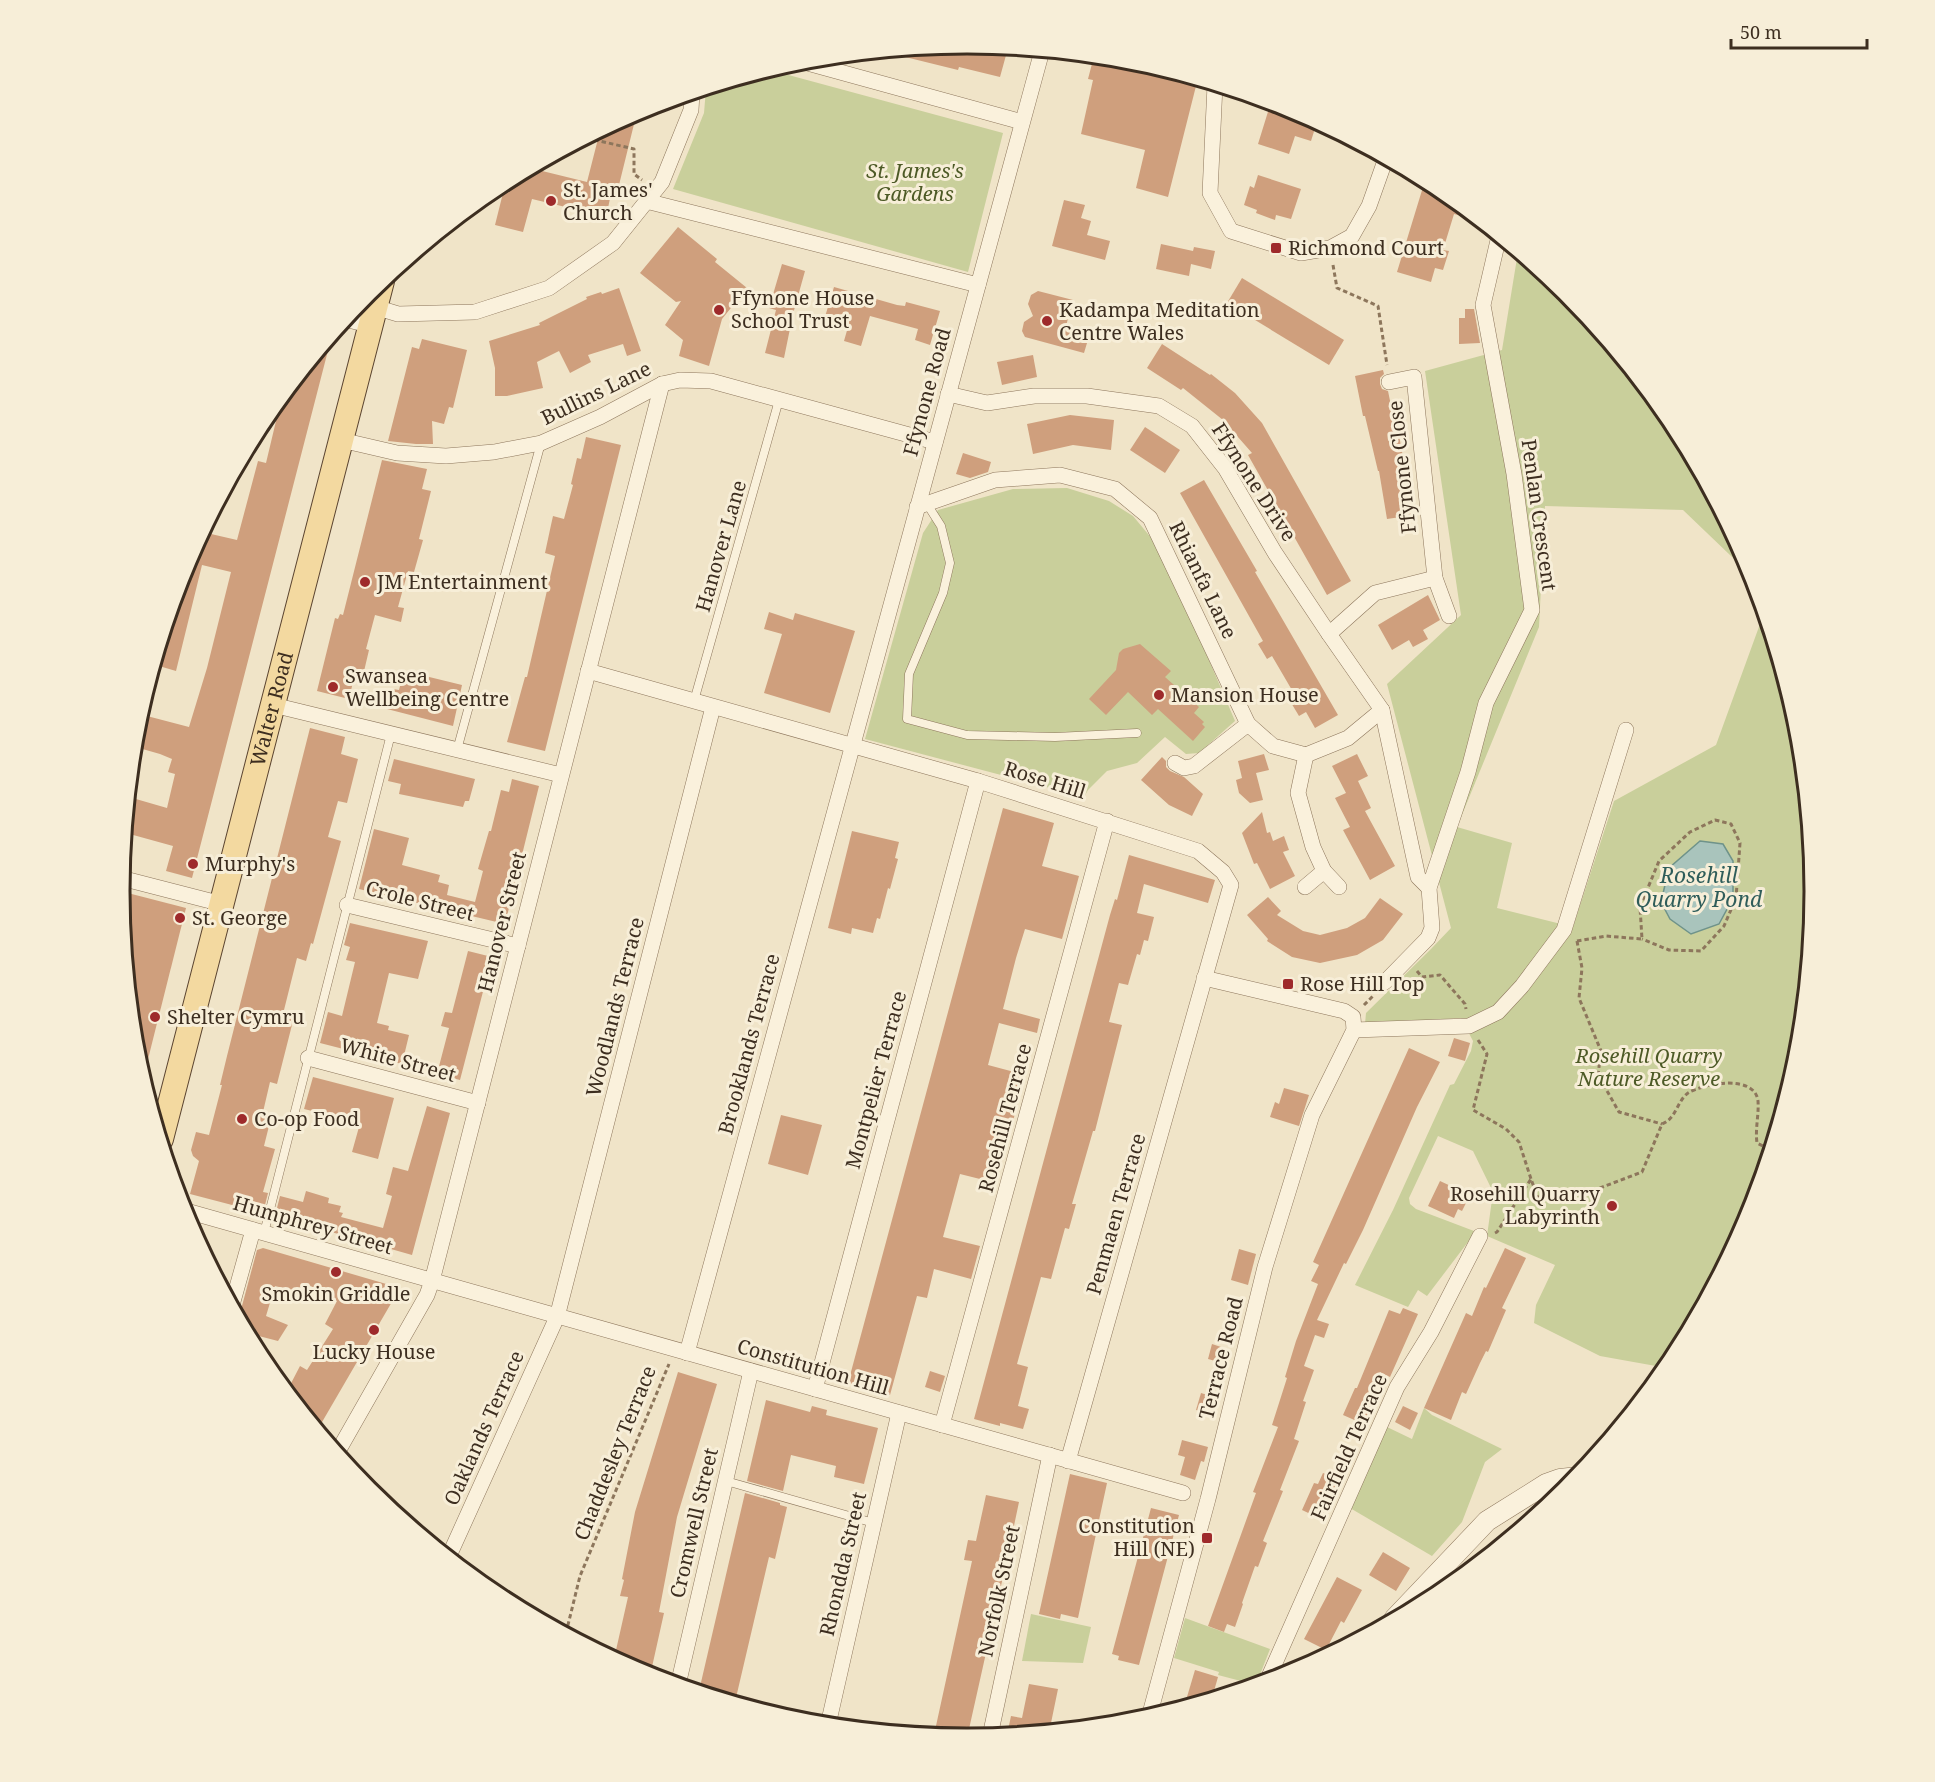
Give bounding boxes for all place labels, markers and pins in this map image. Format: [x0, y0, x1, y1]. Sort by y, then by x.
place label: St. James' Church [563, 176, 653, 226]
marker: St. James' Church [544, 194, 558, 208]
place label: Richmond Court [1288, 234, 1444, 261]
marker: Richmond Court [1269, 241, 1283, 255]
place label: Ffynone House School Trust [731, 284, 875, 334]
place label: Kadampa Meditation Centre Wales [1059, 296, 1260, 346]
marker: Ffynone House School Trust [712, 303, 726, 317]
marker: Kadampa Meditation Centre Wales [1040, 314, 1054, 328]
place label: JM Entertainment [376, 568, 548, 595]
marker: JM Entertainment [358, 575, 372, 589]
place label: Swansea Wellbeing Centre [345, 662, 509, 712]
marker: Swansea Wellbeing Centre [326, 680, 340, 694]
place label: Mansion House [1171, 681, 1319, 708]
marker: Mansion House [1152, 688, 1166, 702]
place label: Murphy's [205, 850, 295, 877]
marker: Murphy's [186, 857, 200, 871]
place label: St. George [192, 904, 288, 931]
marker: St. George [173, 911, 187, 925]
place label: Rose Hill Top [1300, 970, 1425, 997]
marker: Rose Hill Top [1281, 977, 1295, 991]
place label: Shelter Cymru [167, 1003, 305, 1030]
marker: Shelter Cymru [148, 1010, 162, 1024]
place label: Co-op Food [254, 1105, 359, 1132]
marker: Co-op Food [235, 1112, 249, 1126]
place label: Rosehill Quarry Labyrinth [1450, 1180, 1601, 1230]
marker: Rosehill Quarry Labyrinth [1605, 1199, 1619, 1213]
marker: Smokin Griddle [329, 1265, 343, 1279]
place label: Smokin Griddle [261, 1280, 411, 1307]
marker: Lucky House [367, 1323, 381, 1337]
place label: Lucky House [312, 1338, 436, 1365]
place label: Constitution Hill (NE) [1078, 1512, 1195, 1562]
marker: Constitution Hill (NE) [1200, 1531, 1214, 1545]

